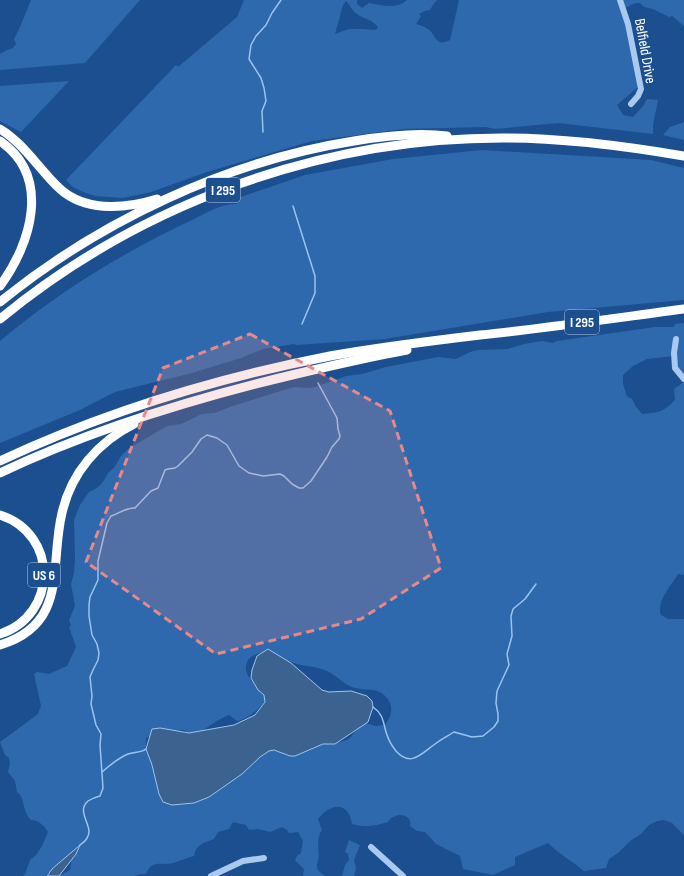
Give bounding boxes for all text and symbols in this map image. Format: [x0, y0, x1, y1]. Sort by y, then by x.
street label: Belfield Drive [630, 17, 660, 85]
road number: I 295 [206, 178, 240, 202]
road number: I 295 [565, 310, 599, 334]
road number: US 6 [28, 563, 60, 587]

